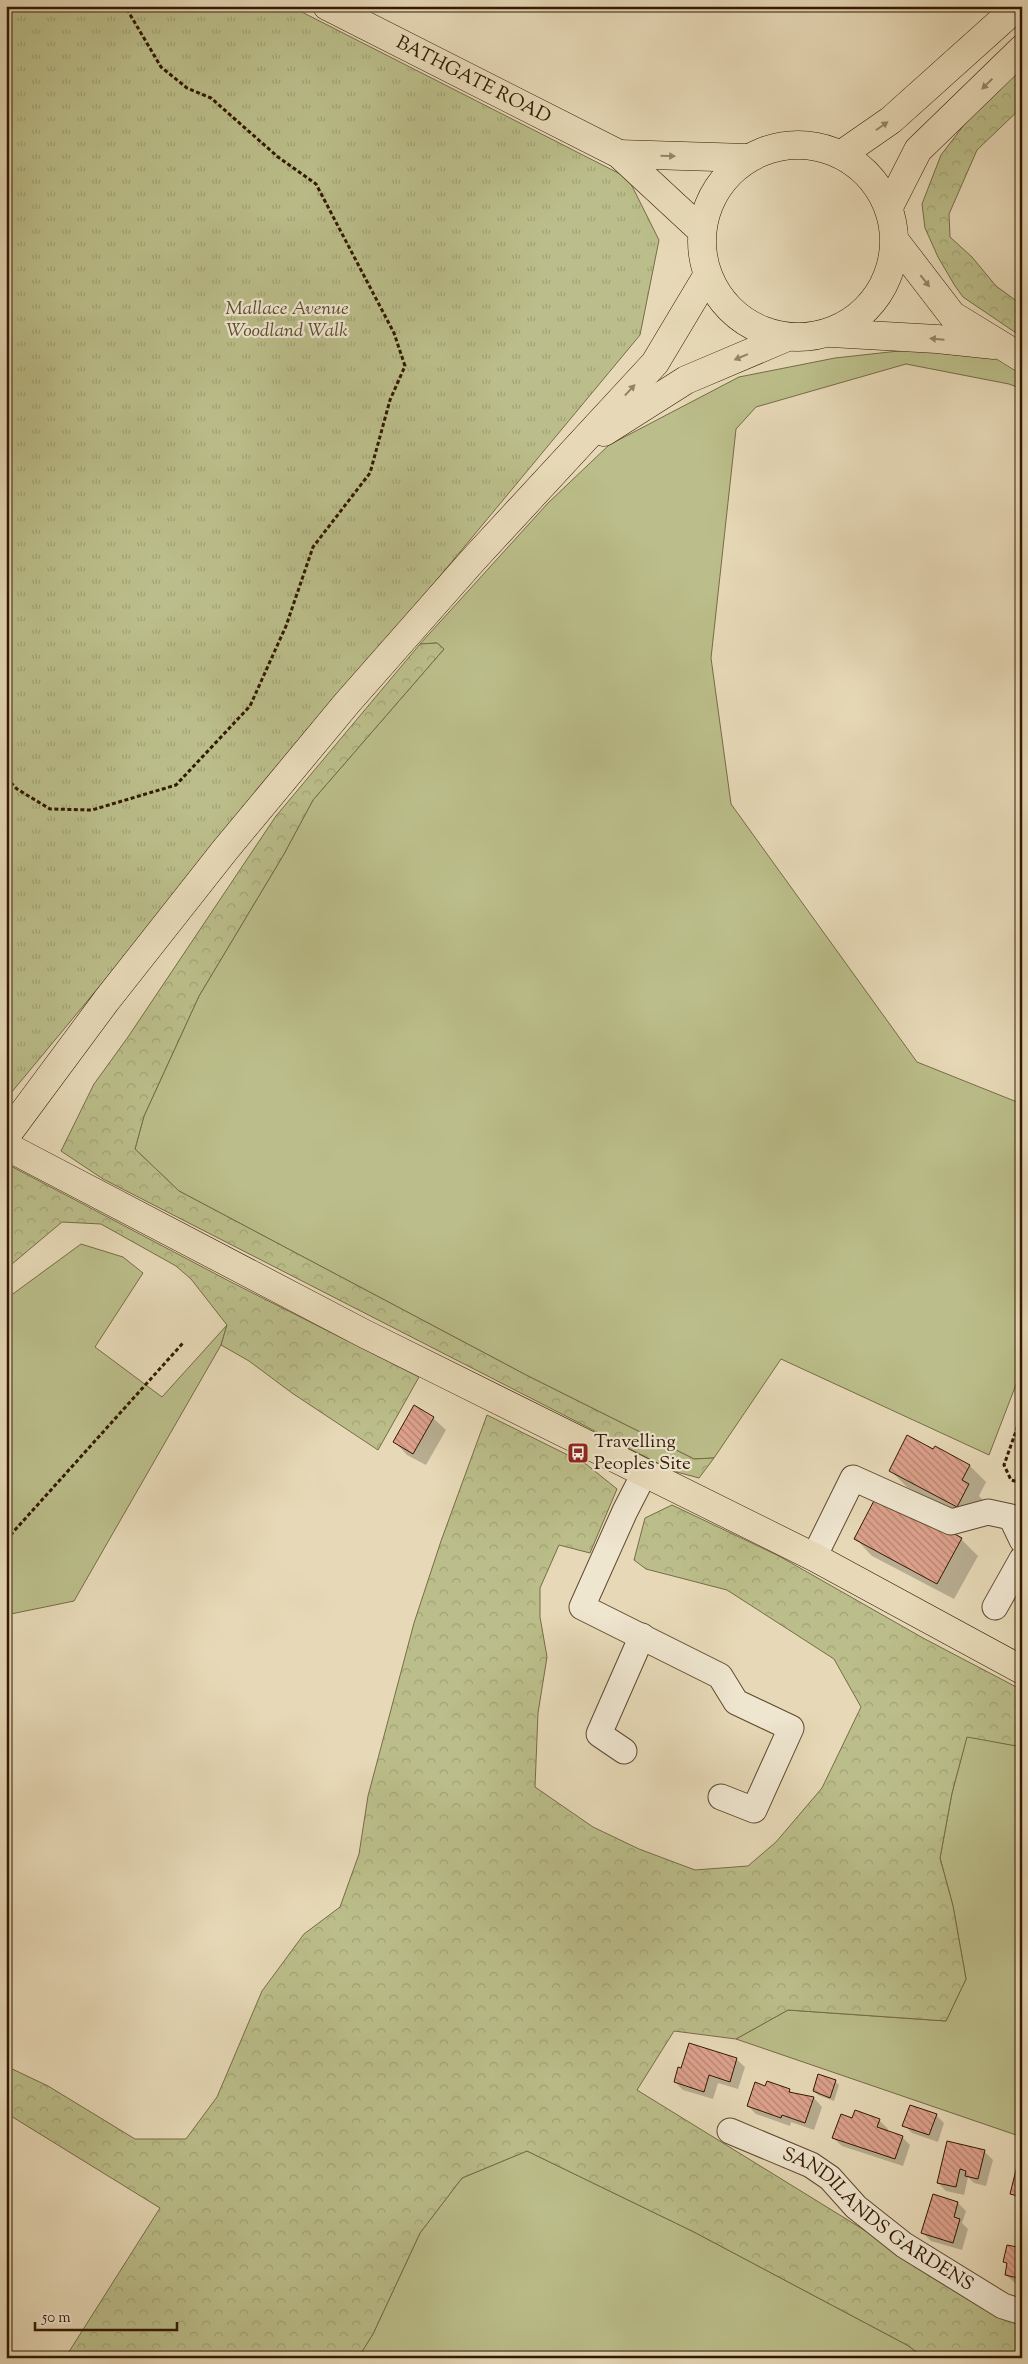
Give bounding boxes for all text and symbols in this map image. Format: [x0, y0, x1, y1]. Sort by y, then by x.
street label: BATHGATE ROAD [391, 30, 556, 131]
one-way arrow [981, 77, 993, 89]
one-way arrow [875, 121, 889, 131]
one-way arrow [660, 152, 676, 160]
one-way arrow [919, 274, 930, 287]
park label: Mallace Avenue Woodland Walk [225, 296, 349, 345]
one-way arrow [929, 335, 945, 343]
one-way arrow [733, 354, 748, 362]
one-way arrow [624, 385, 636, 397]
place label: Travelling Peoples Site [594, 1429, 691, 1478]
bus stop icon: Travelling Peoples Site [566, 1441, 590, 1465]
street label: SANDILANDS GARDENS [778, 2141, 979, 2298]
scale bar [35, 2299, 178, 2331]
text: 50 m [41, 2308, 71, 2329]

